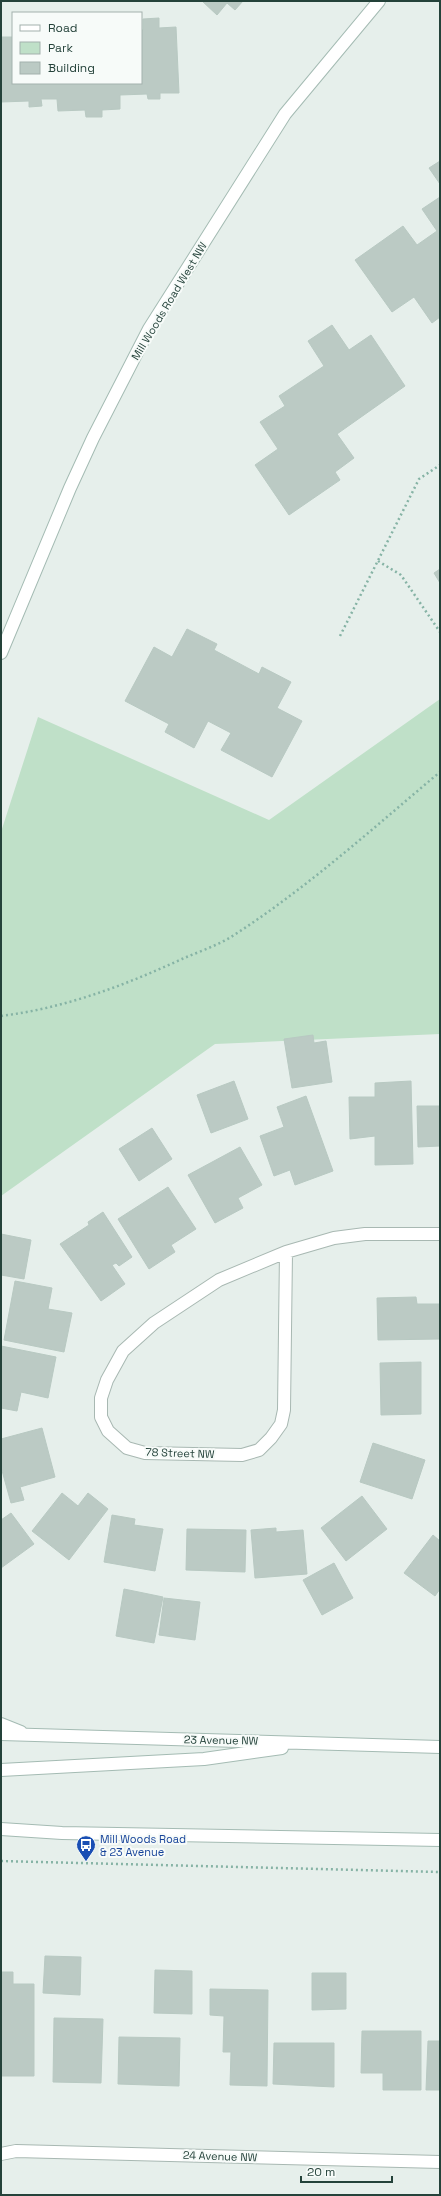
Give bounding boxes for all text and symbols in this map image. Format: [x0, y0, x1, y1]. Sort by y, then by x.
legend [12, 12, 142, 84]
text: Road [48, 20, 77, 36]
text: Park [48, 40, 73, 56]
text: Building [48, 60, 95, 76]
street label: Mill Woods Road West NW [128, 239, 210, 363]
street label: 78 Street NW [145, 1445, 215, 1461]
street label: 23 Avenue NW [184, 1732, 259, 1748]
place label: Mill Woods Road & 23 Avenue [100, 1832, 186, 1859]
bus stop icon: Mill Woods Road & 23 Avenue [75, 1834, 97, 1862]
street label: 24 Avenue NW [183, 2148, 258, 2164]
scale bar [301, 2158, 392, 2184]
text: 20 m [307, 2164, 335, 2180]

